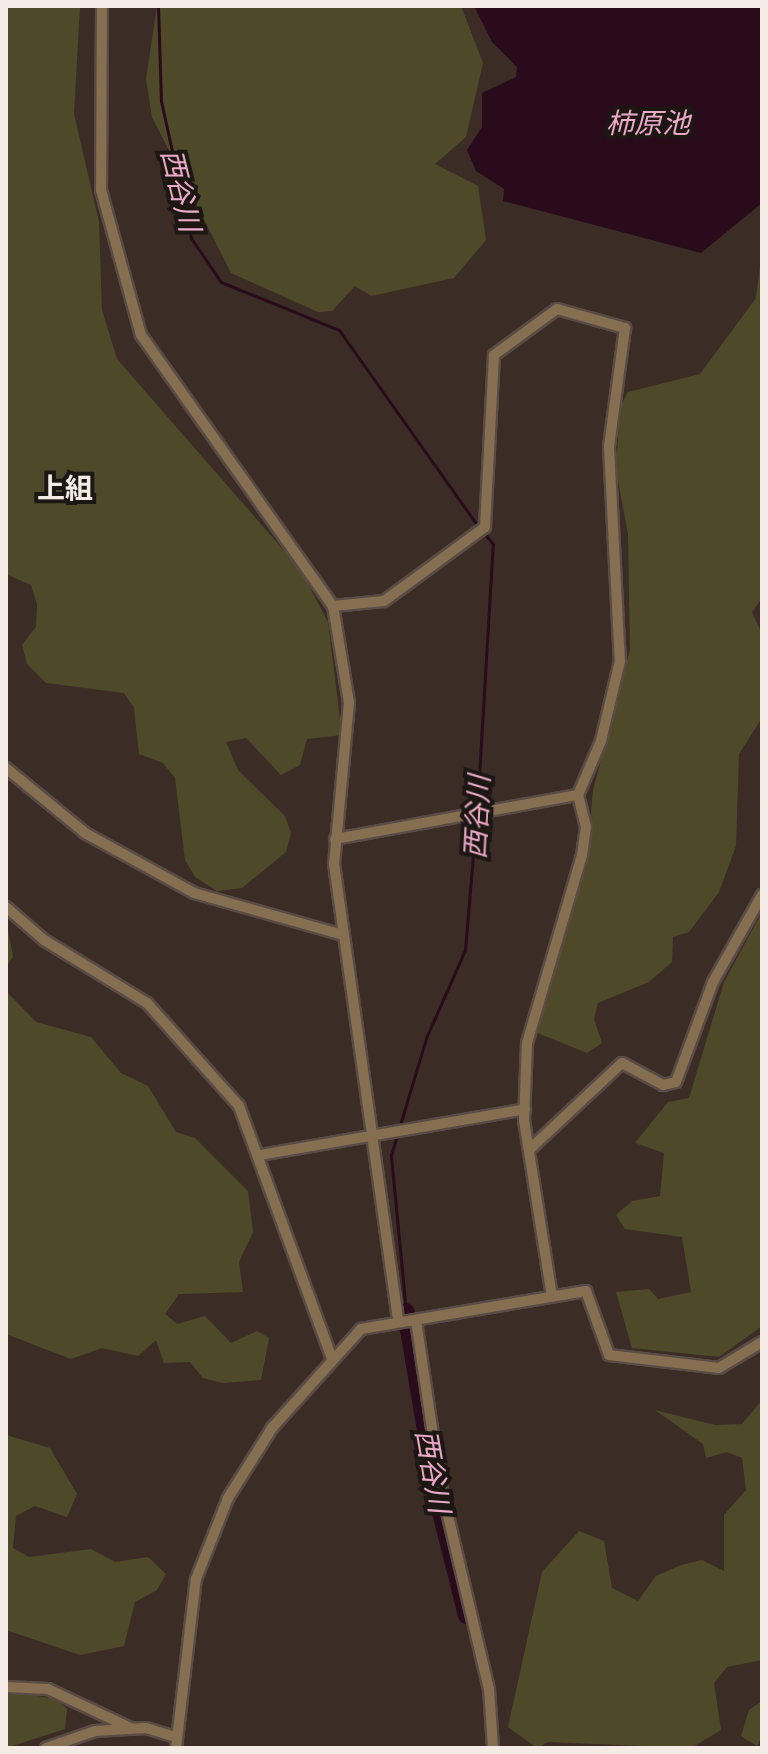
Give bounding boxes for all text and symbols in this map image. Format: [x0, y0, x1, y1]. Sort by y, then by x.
water label: 柿原池 [606, 105, 690, 139]
water label: 西谷川 [156, 145, 208, 235]
district label: 上組 [37, 470, 93, 504]
water label: 西谷川 [457, 774, 495, 860]
water label: 西谷川 [410, 1427, 458, 1515]

